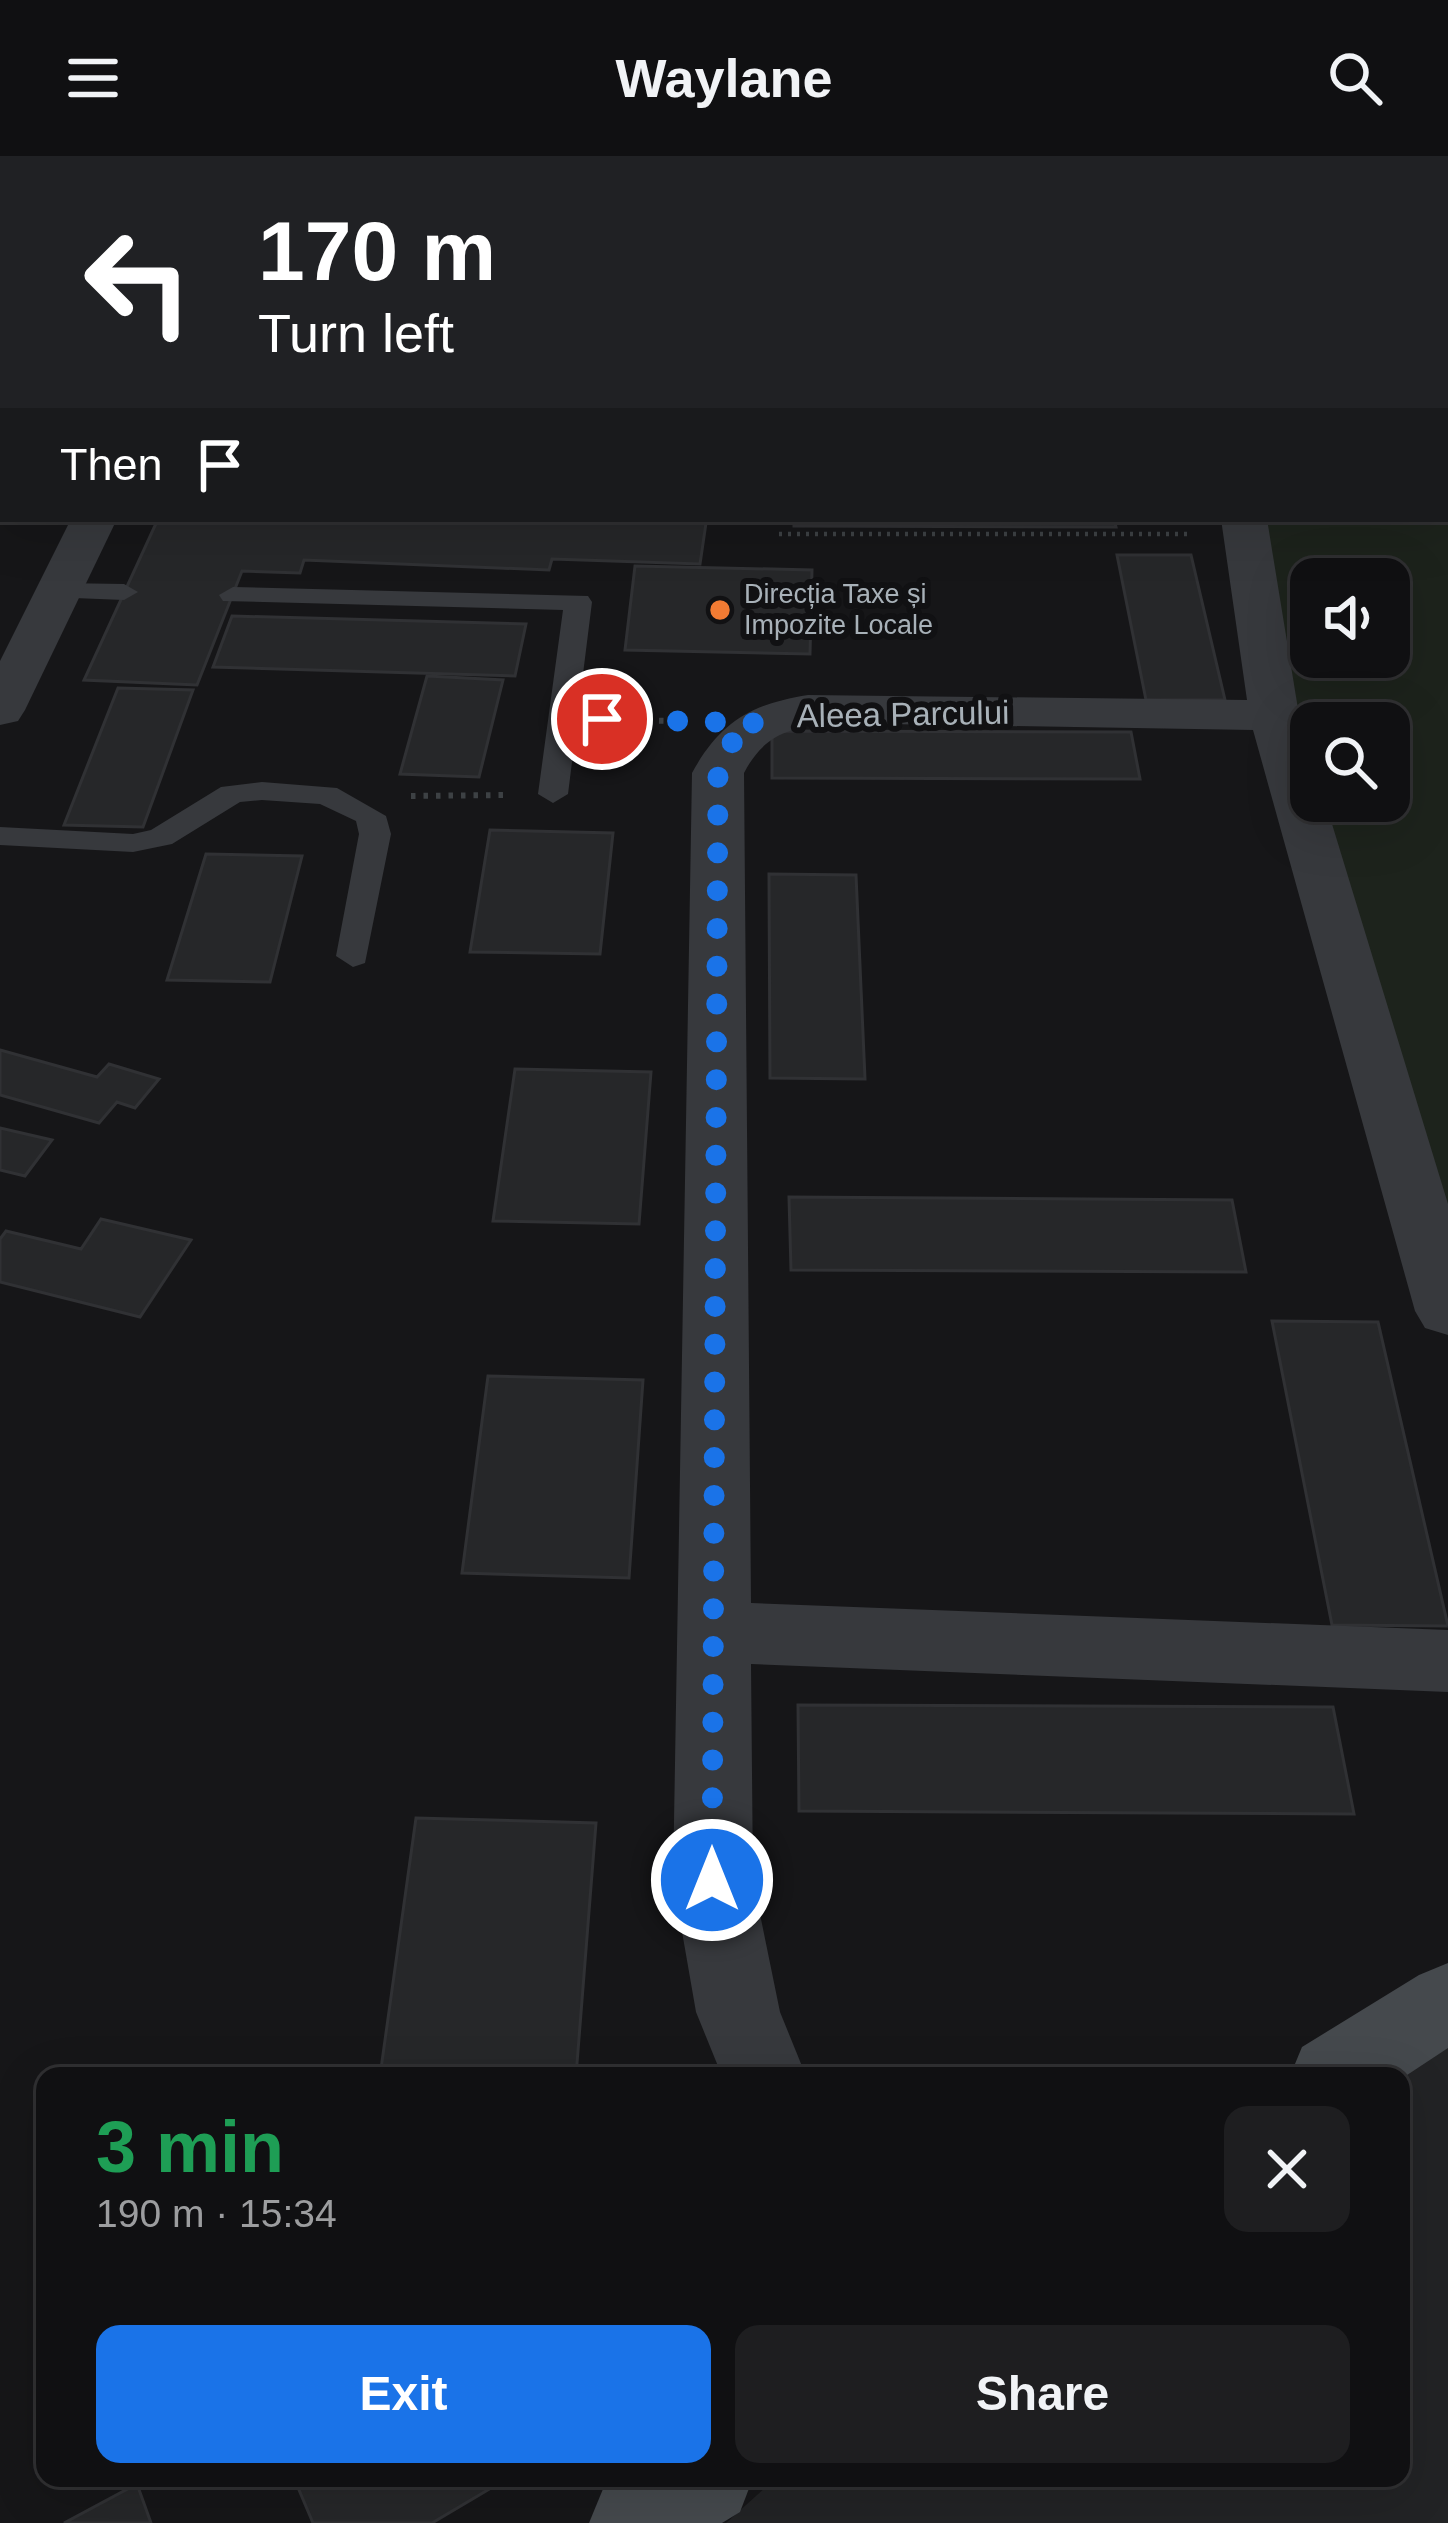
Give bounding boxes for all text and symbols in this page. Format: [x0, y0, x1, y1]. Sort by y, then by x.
icon: menu [60, 45, 126, 111]
icon: search [1322, 45, 1388, 111]
text: Waylane [615, 48, 833, 108]
icon: left [60, 204, 216, 360]
text: 170 m [258, 204, 496, 298]
text: Turn left [258, 303, 454, 363]
icon: arrive [187, 432, 253, 498]
text: Then [60, 439, 163, 490]
map controls [1290, 558, 1410, 822]
button: sound [1290, 558, 1410, 678]
place label: Direcția Taxe și Impozite Locale [744, 579, 933, 640]
marker: Direcția Taxe și Impozite Locale [707, 597, 733, 623]
pin [551, 668, 653, 770]
icon: arrive [569, 686, 635, 752]
street label: Aleea Parcului [796, 694, 1010, 734]
button: search [1290, 702, 1410, 822]
position arrow [649, 1817, 775, 1943]
button: close [1224, 2106, 1350, 2232]
text: 3 min [96, 2107, 284, 2187]
text: 190 m · 15:34 [96, 2192, 337, 2235]
button: Exit [96, 2325, 711, 2463]
button: Share [735, 2325, 1350, 2463]

